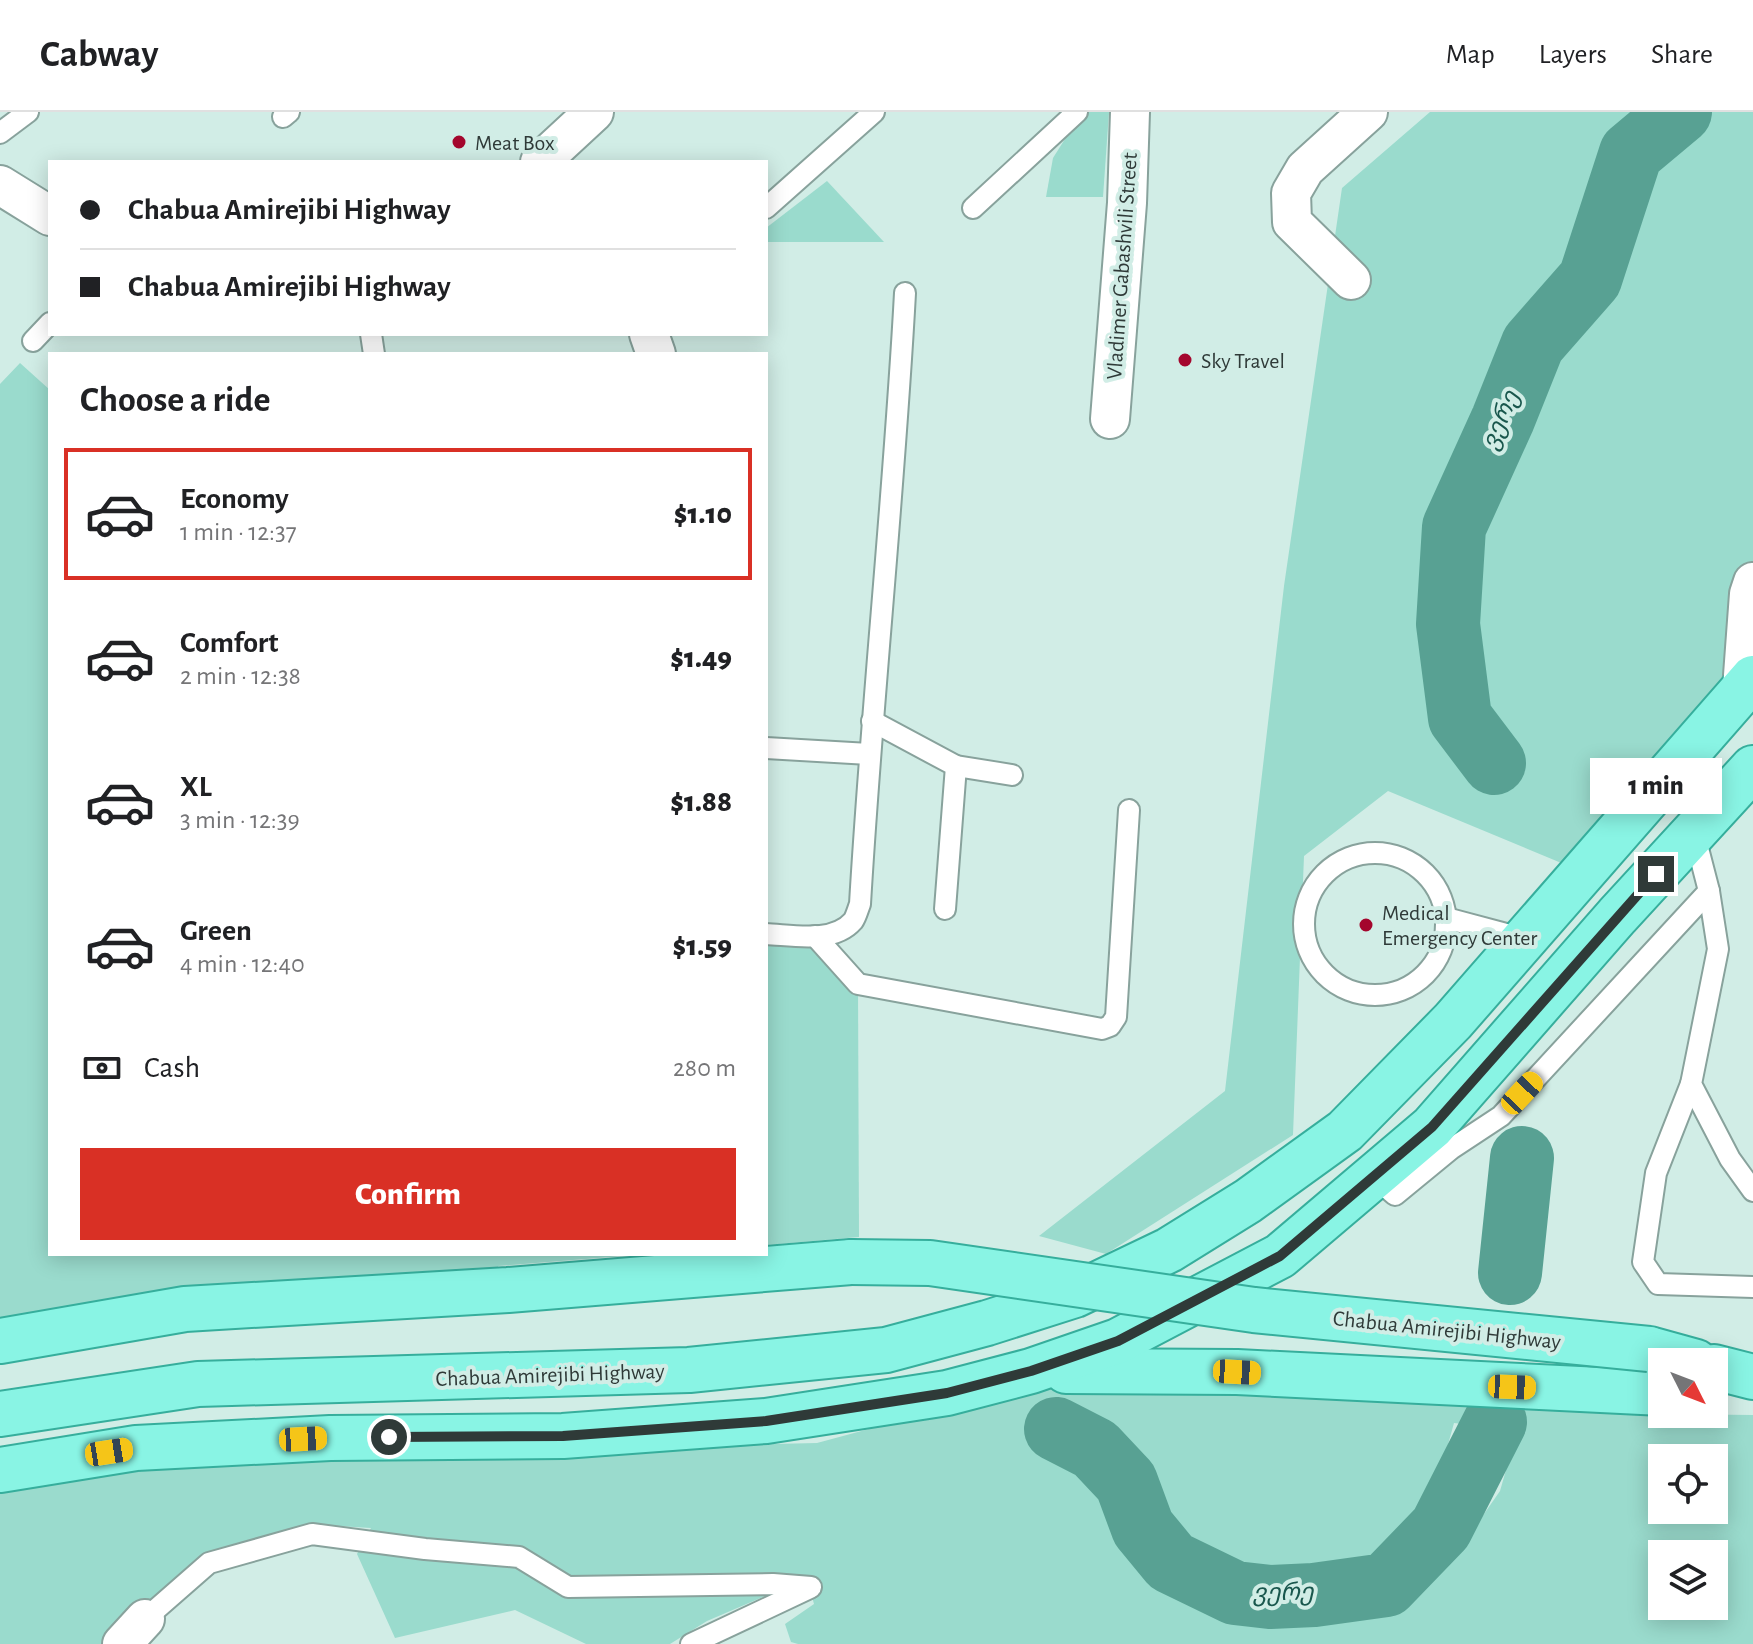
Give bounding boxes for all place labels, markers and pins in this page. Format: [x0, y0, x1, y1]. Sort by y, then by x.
place label: Meat Box [475, 132, 555, 154]
marker: Meat Box [450, 133, 468, 151]
place label: Sky Travel [1201, 350, 1285, 372]
marker: Sky Travel [1176, 351, 1194, 369]
place label: Medical Emergency Center [1382, 902, 1537, 949]
marker: Medical Emergency Center [1357, 916, 1375, 934]

